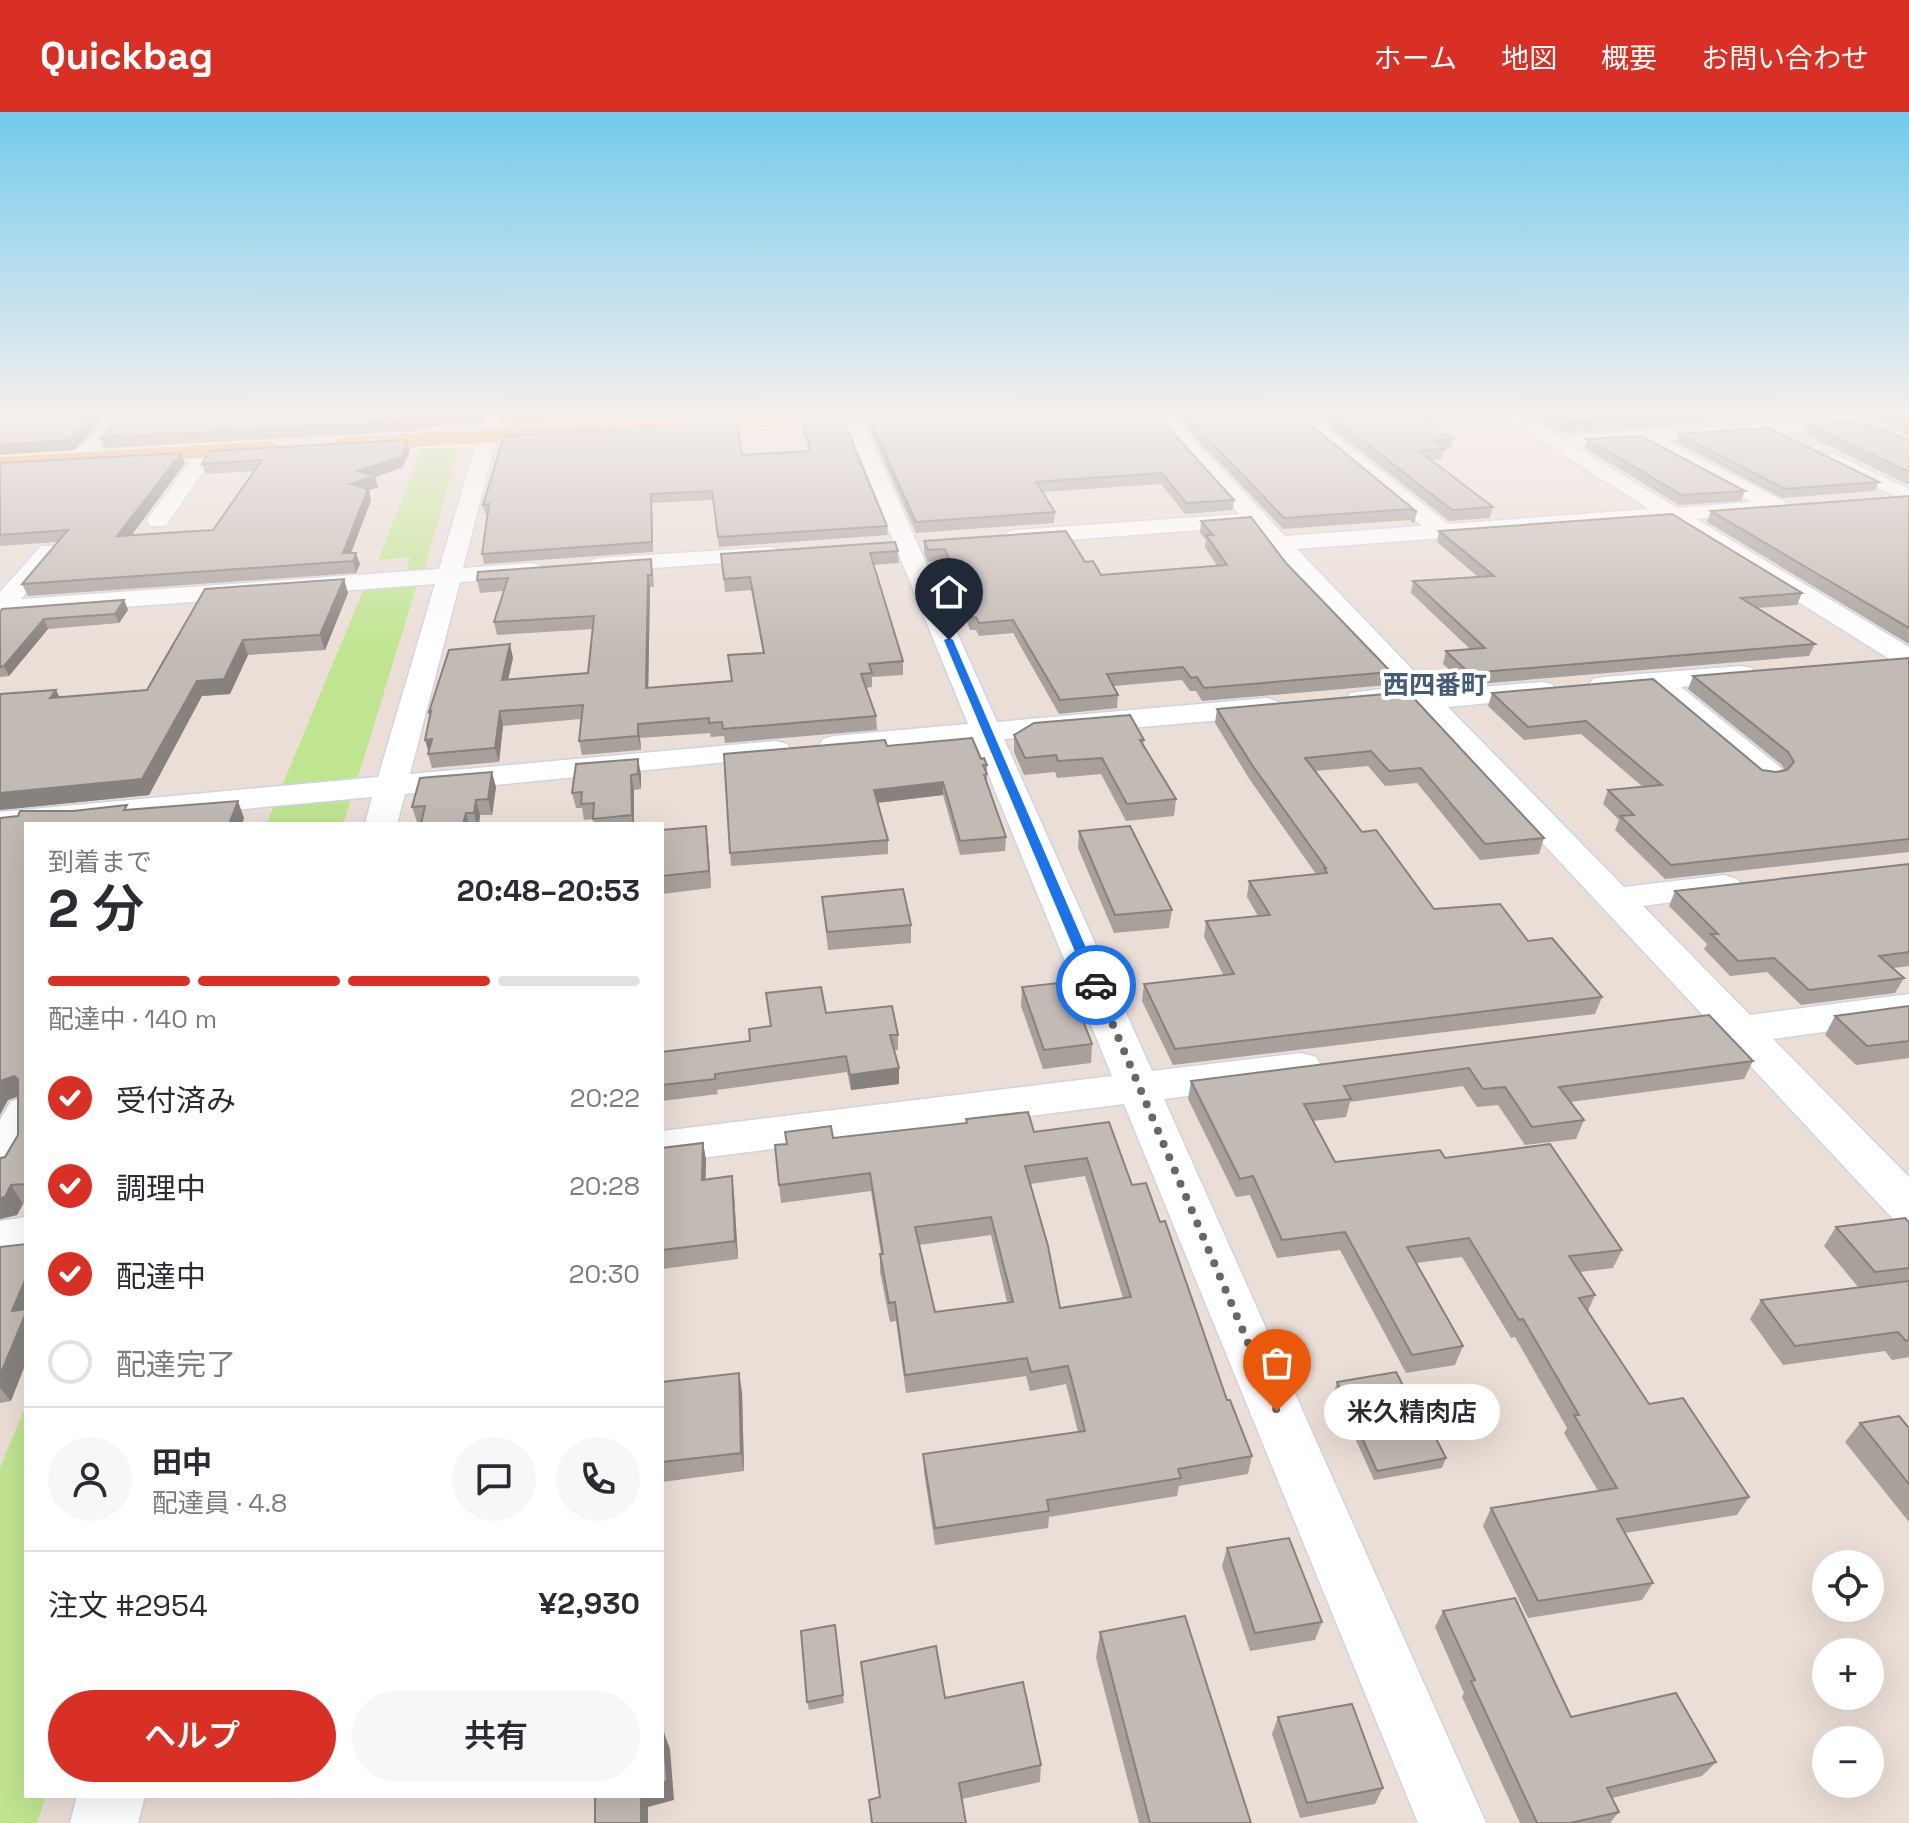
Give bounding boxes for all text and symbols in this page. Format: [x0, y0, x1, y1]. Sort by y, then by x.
text: Quickbag [40, 32, 213, 80]
text: ホーム [1374, 40, 1457, 76]
text: 地図 [1501, 40, 1557, 76]
text: 概要 [1601, 40, 1657, 76]
text: お問い合わせ [1701, 40, 1869, 76]
pin [915, 558, 983, 640]
icon: home [927, 570, 971, 614]
district label: 西四番町 [1383, 668, 1487, 702]
text: 到着まで [48, 845, 152, 879]
text: 20:48–20:53 [457, 871, 640, 910]
text: 2 分 [48, 876, 144, 942]
courier [1056, 945, 1136, 1025]
icon: car [1074, 963, 1118, 1007]
text: 配達中 · 140 m [48, 1002, 217, 1036]
icon: check [48, 1076, 92, 1120]
text: 受付済み [116, 1081, 236, 1120]
text: 20:22 [570, 1081, 640, 1115]
icon: check [48, 1164, 92, 1208]
text: 調理中 [116, 1169, 206, 1208]
text: 20:28 [569, 1169, 640, 1203]
icon: check [48, 1252, 92, 1296]
text: 配達中 [116, 1257, 206, 1296]
text: 20:30 [569, 1257, 640, 1291]
pin [1243, 1329, 1311, 1411]
icon: bag [1255, 1341, 1299, 1385]
text: 配達完了 [116, 1345, 236, 1384]
callout: 米久精肉店 [1325, 1383, 1501, 1439]
text: 米久精肉店 [1347, 1395, 1477, 1429]
button: person [48, 1437, 132, 1521]
button: chat [452, 1437, 536, 1521]
button: phone [556, 1437, 640, 1521]
text: 田中 [152, 1443, 212, 1482]
text: 配達員 · 4.8 [152, 1486, 287, 1520]
map controls [1812, 1550, 1884, 1798]
button: locate [1812, 1550, 1884, 1622]
text: ¥2,930 [539, 1584, 640, 1623]
text: 注文 #2954 [48, 1586, 208, 1625]
button: + [1812, 1638, 1884, 1710]
button: ヘルプ [48, 1690, 336, 1782]
button: 共有 [352, 1690, 640, 1782]
button: − [1812, 1726, 1884, 1798]

